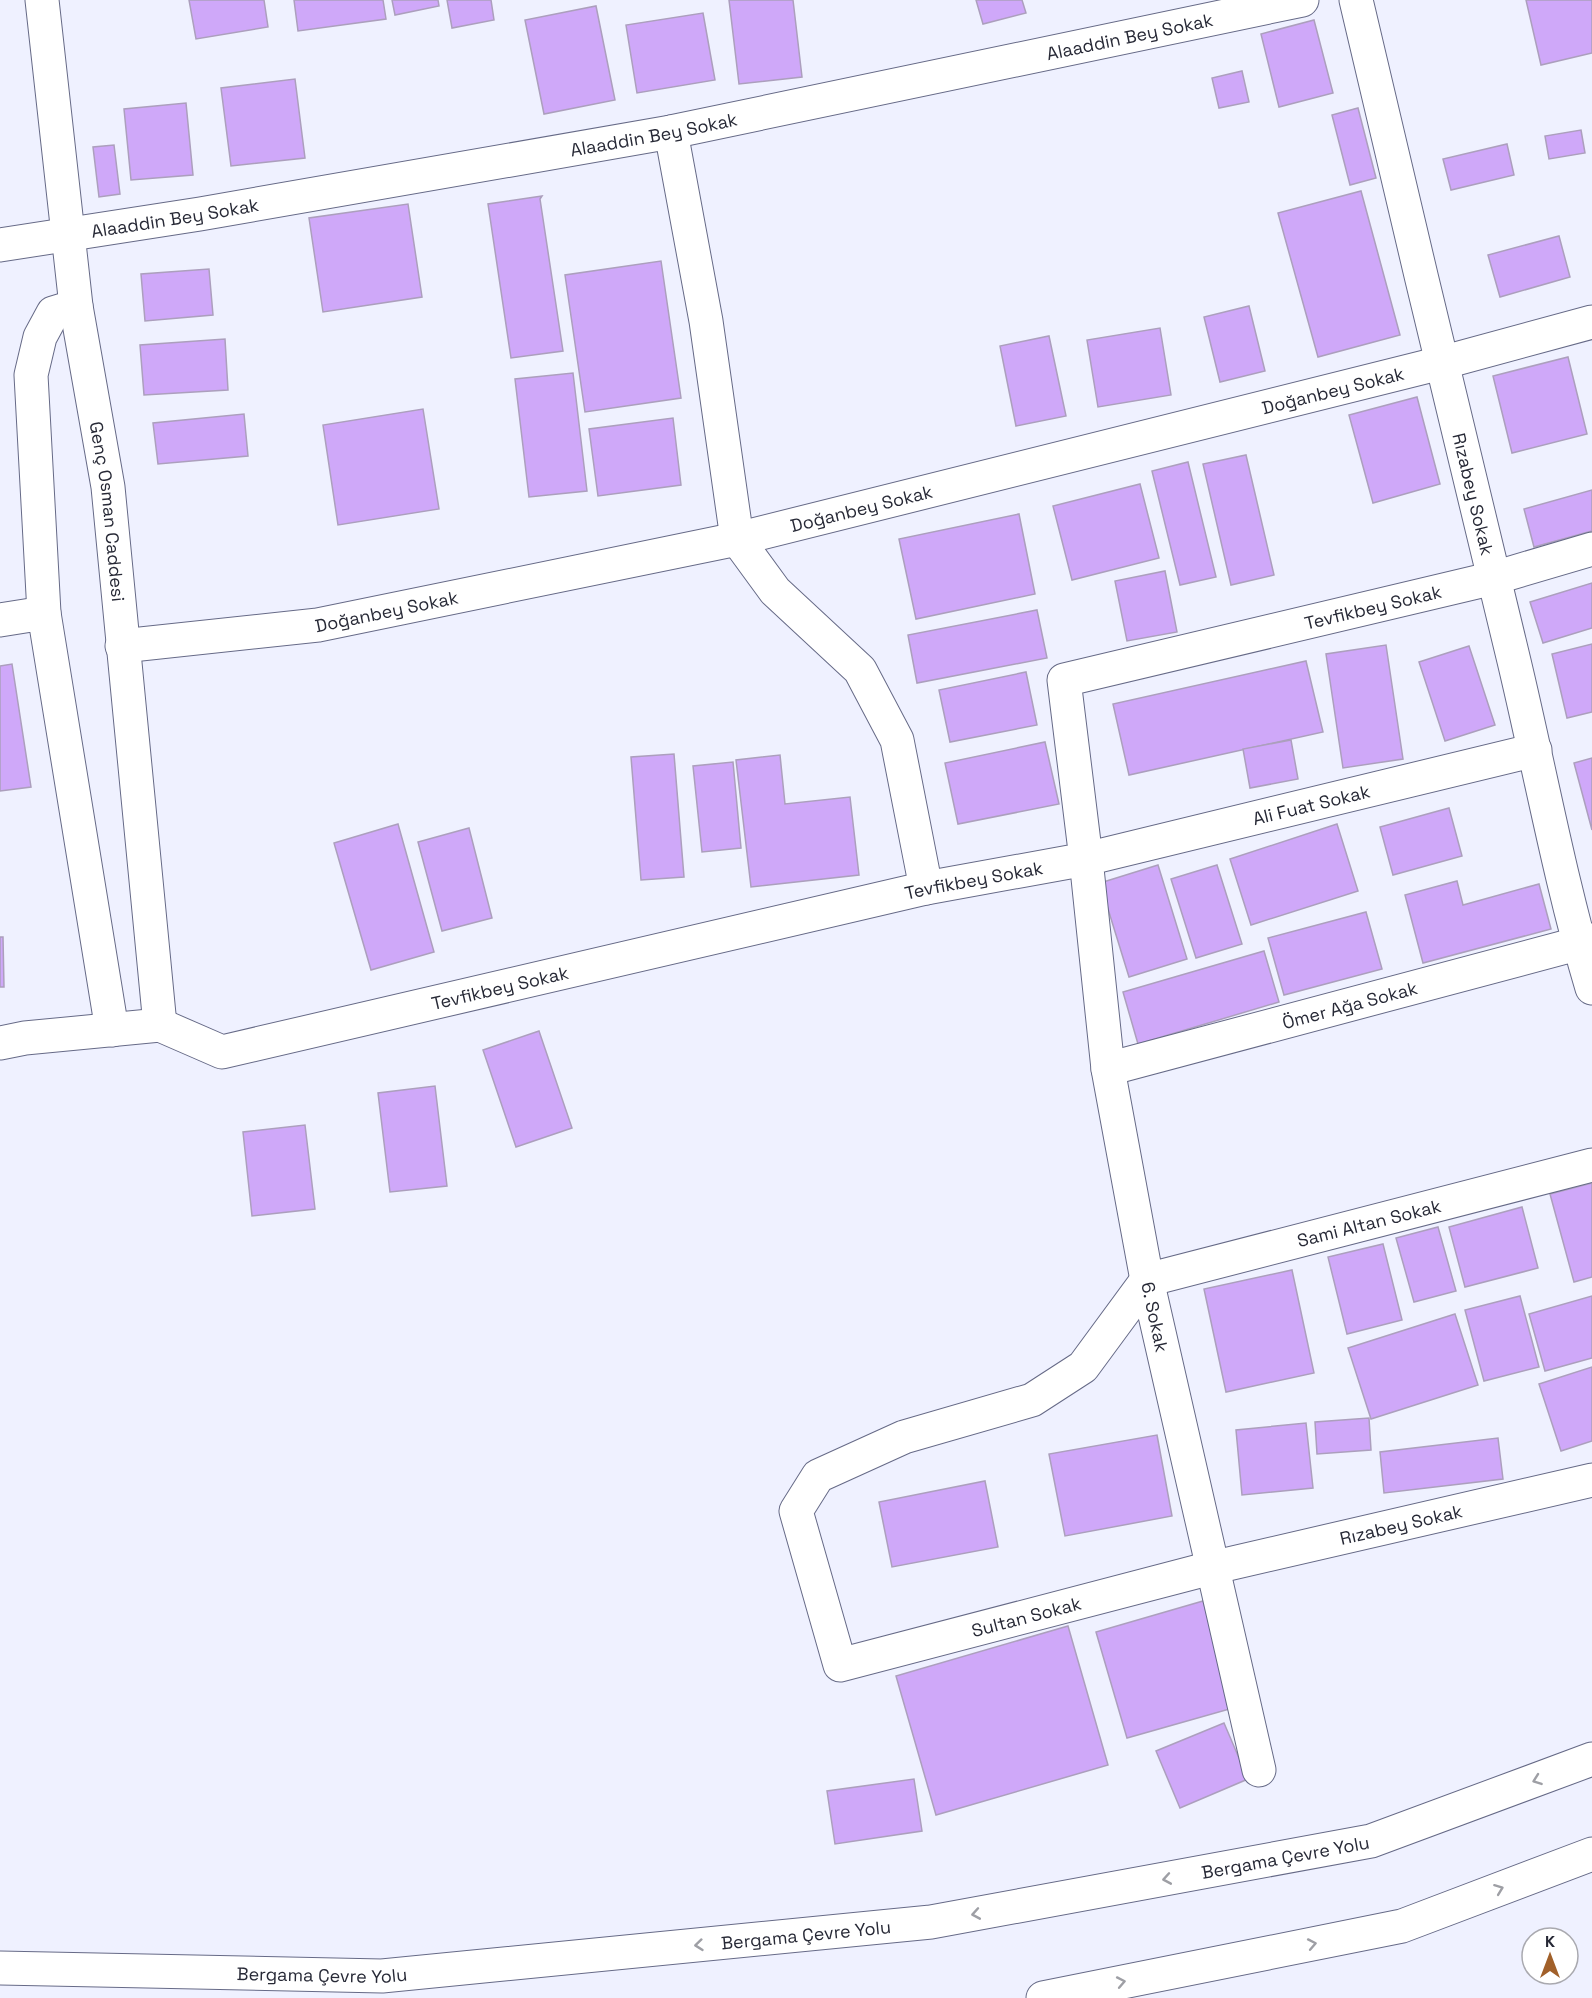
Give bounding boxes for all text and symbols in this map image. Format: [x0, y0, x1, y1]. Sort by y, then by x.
street label: Alaaddin Bey Sokak [1044, 7, 1215, 65]
street label: Alaaddin Bey Sokak [568, 107, 739, 161]
street label: Alaaddin Bey Sokak [89, 192, 261, 242]
street label: Doğanbey Sokak [1259, 361, 1407, 419]
street label: Genç Osman Caddesi [85, 420, 131, 603]
street label: Rızabey Sokak [1448, 431, 1500, 558]
street label: Doğanbey Sokak [788, 479, 935, 537]
street label: Tevfikbey Sokak [1302, 579, 1444, 634]
street label: Doğanbey Sokak [313, 585, 460, 637]
street label: Ali Fuat Sokak [1250, 779, 1372, 830]
street label: Tevfikbey Sokak [902, 856, 1045, 904]
street label: Tevfikbey Sokak [429, 960, 571, 1014]
street label: Ömer Ağa Sokak [1279, 976, 1420, 1034]
street label: Sami Altan Sokak [1295, 1194, 1444, 1252]
street label: 6. Sokak [1136, 1280, 1174, 1355]
street label: Rızabey Sokak [1337, 1499, 1465, 1549]
street label: Sultan Sokak [969, 1591, 1084, 1642]
one-way arrow [1532, 1772, 1543, 1785]
street label: Bergama Çevre Yolu [1199, 1830, 1371, 1884]
one-way arrow [1163, 1872, 1172, 1884]
one-way arrow [1493, 1884, 1504, 1896]
one-way arrow [971, 1907, 981, 1920]
street label: Bergama Çevre Yolu [720, 1915, 892, 1954]
north arrow [1520, 1926, 1580, 1986]
text: K [1545, 1931, 1555, 1952]
one-way arrow [694, 1938, 703, 1951]
one-way arrow [1307, 1938, 1317, 1951]
street label: Bergama Çevre Yolu [236, 1961, 408, 1988]
one-way arrow [1116, 1976, 1126, 1989]

